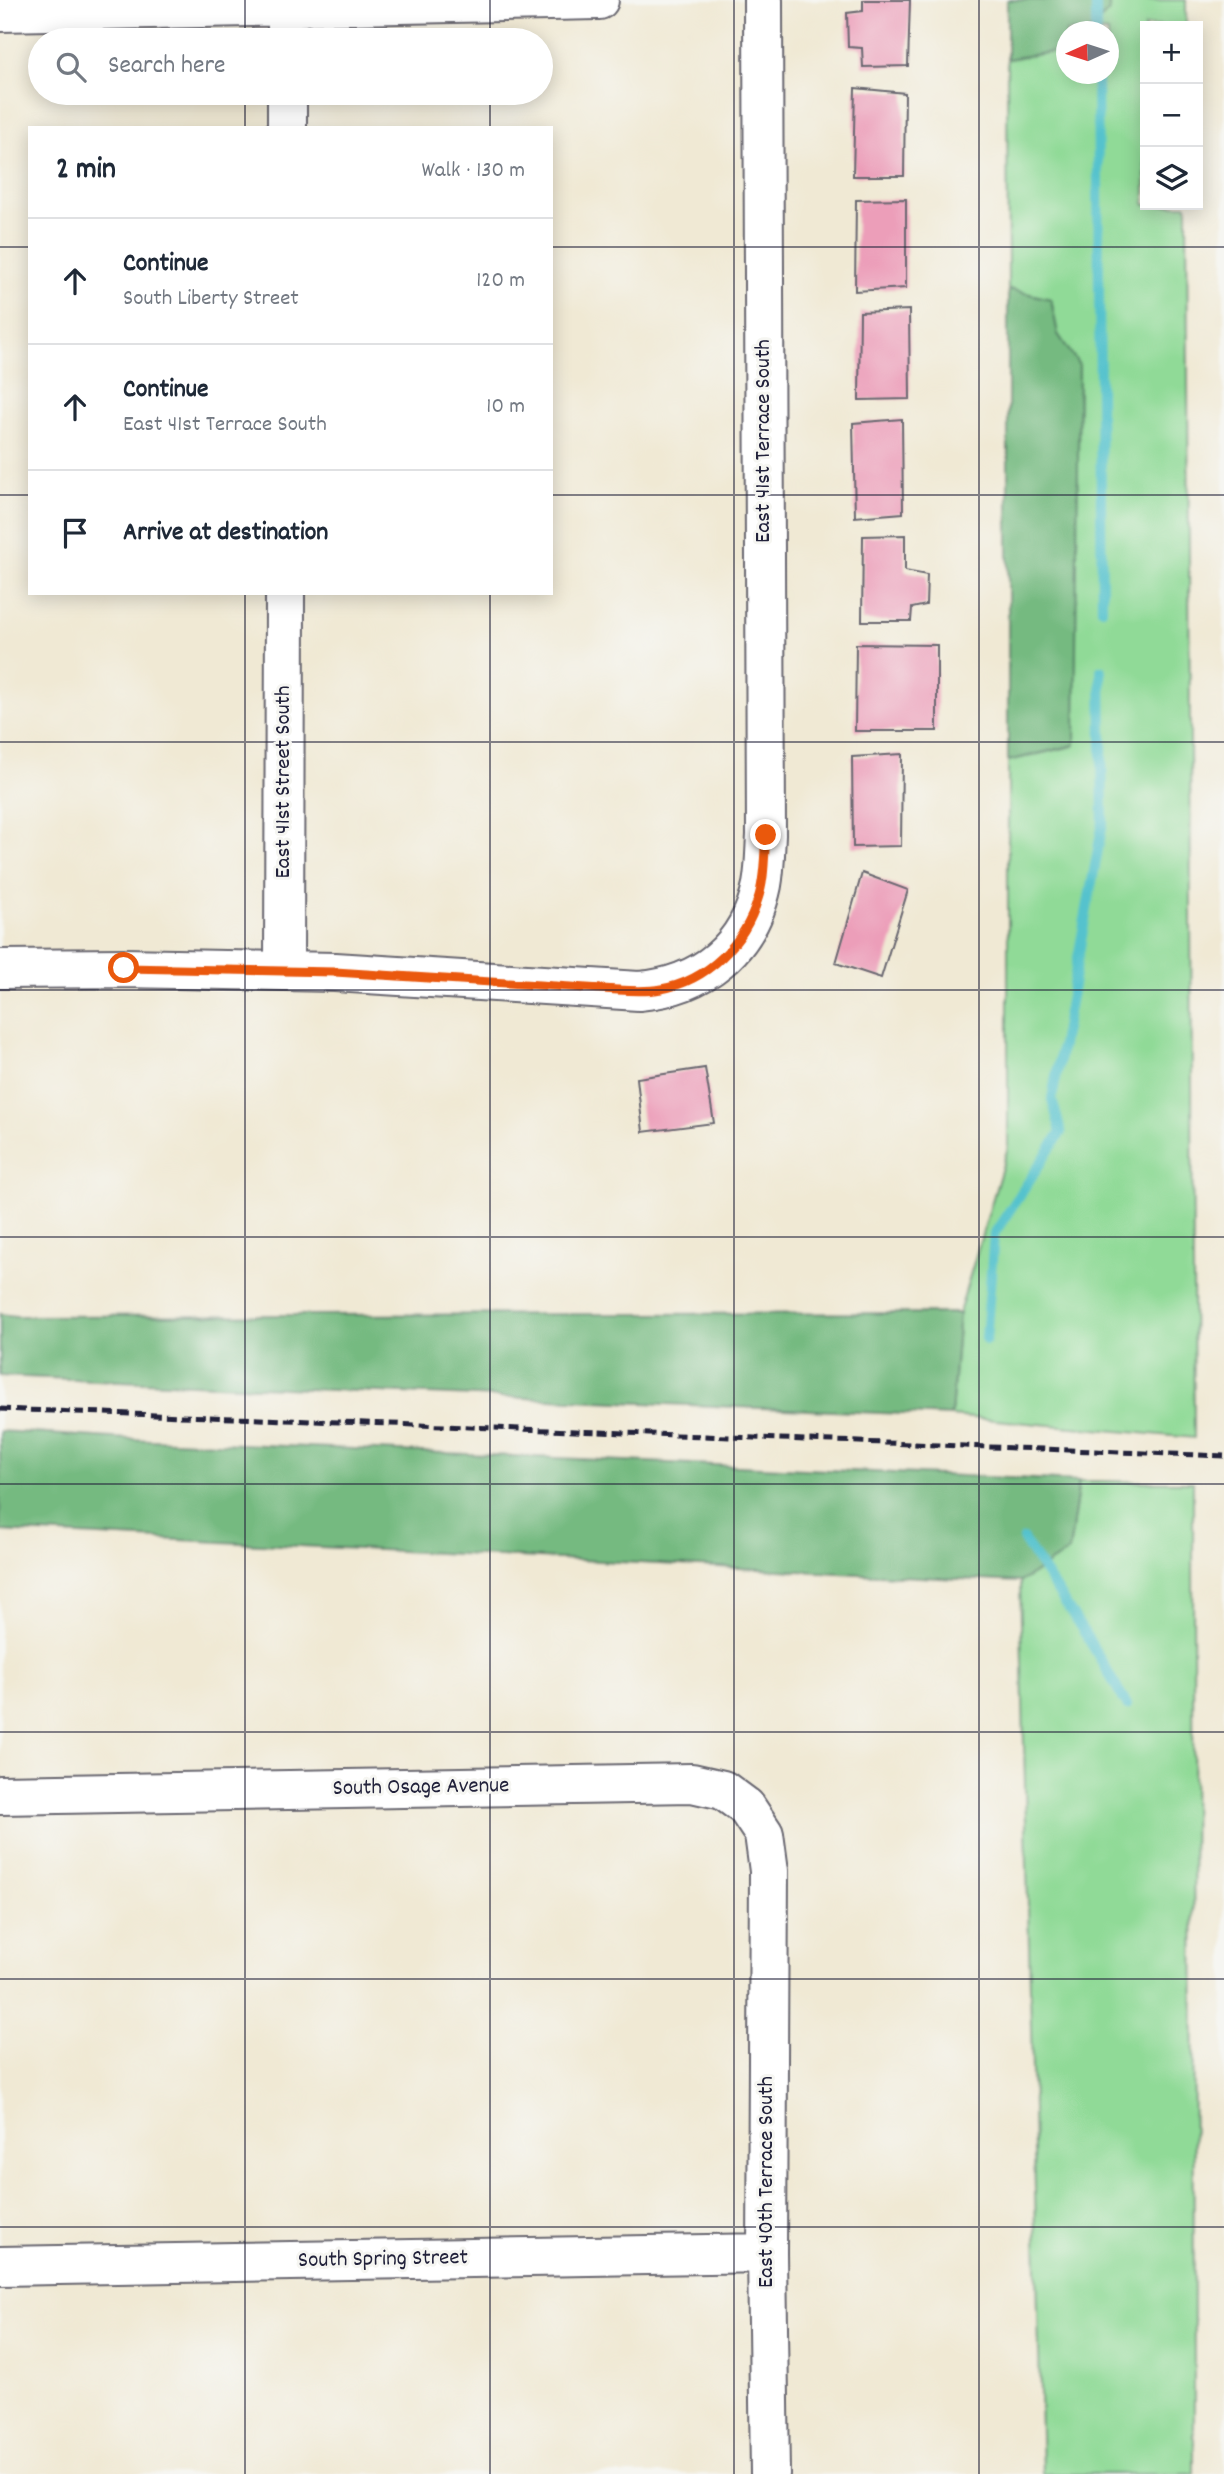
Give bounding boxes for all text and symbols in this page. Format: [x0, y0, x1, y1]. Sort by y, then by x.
north arrow [1056, 21, 1119, 84]
map controls [1140, 21, 1203, 210]
button: + [1140, 21, 1203, 84]
search box [28, 28, 553, 105]
icon: search [52, 48, 90, 86]
text: Search here [108, 48, 226, 85]
button: − [1140, 84, 1203, 147]
button: layers [1140, 147, 1203, 210]
text: 2 min [56, 150, 116, 193]
text: Walk · 130 m [421, 155, 525, 188]
text: Continue [123, 246, 208, 283]
icon: ahead [56, 262, 94, 300]
text: 120 m [476, 265, 525, 298]
text: South Liberty Street [123, 283, 299, 316]
street label: East 41st Terrace South [748, 339, 781, 543]
text: Continue [123, 372, 208, 409]
icon: ahead [56, 388, 94, 426]
text: 10 m [486, 391, 525, 424]
text: East 41st Terrace South [123, 409, 327, 442]
icon: arrive [56, 514, 94, 552]
text: Arrive at destination [123, 515, 328, 552]
street label: East 41st Street South [268, 685, 301, 879]
route end [750, 819, 781, 850]
route start [108, 952, 139, 983]
street label: South Osage Avenue [332, 1770, 510, 1806]
street label: East 40th Terrace South [751, 2076, 784, 2288]
street label: South Spring Street [298, 2242, 468, 2278]

